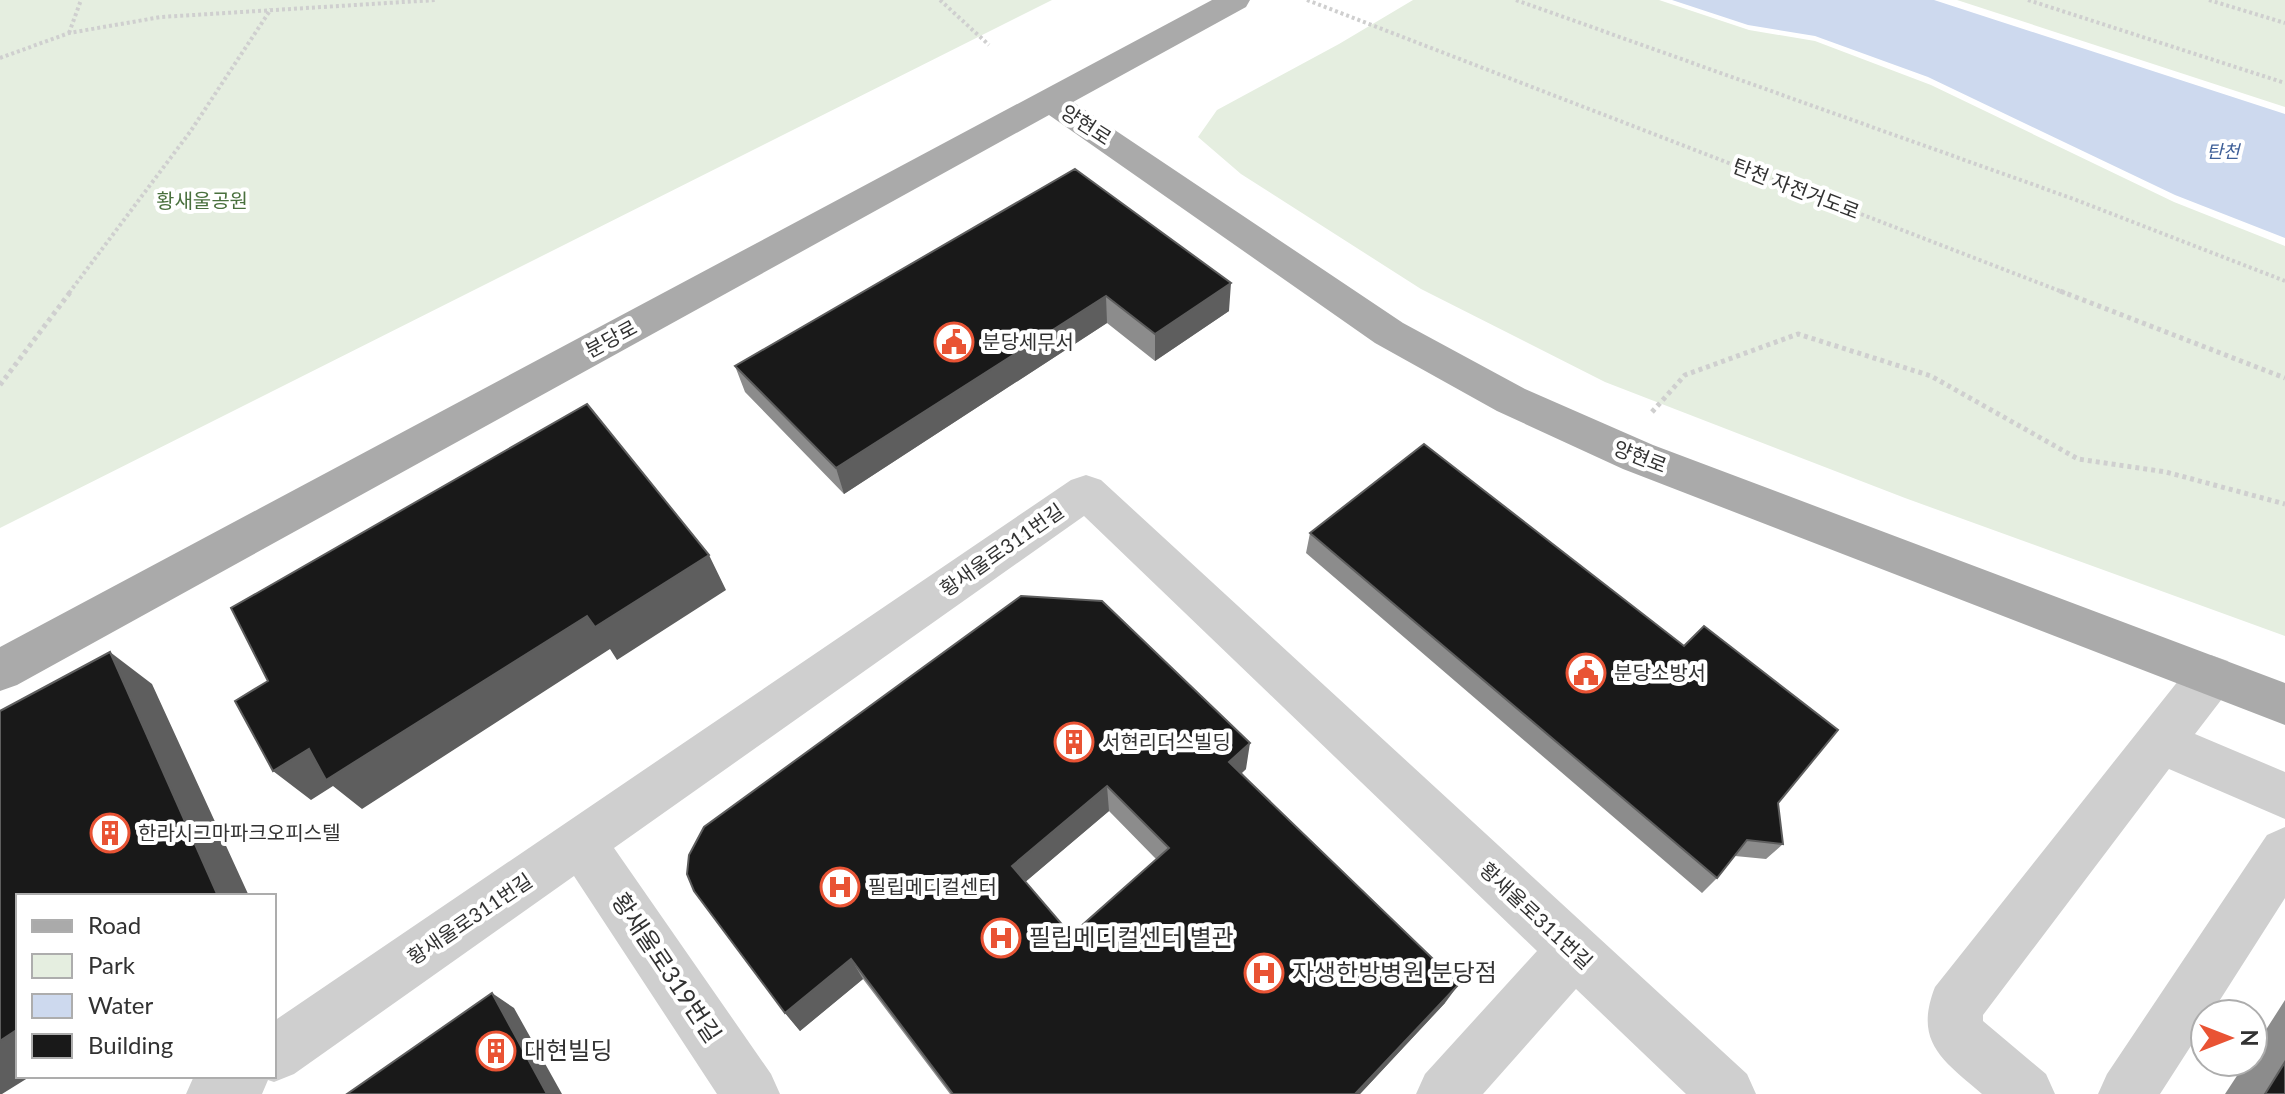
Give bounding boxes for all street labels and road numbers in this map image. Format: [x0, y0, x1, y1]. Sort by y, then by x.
street label: 양현로 [1057, 99, 1116, 149]
street label: 탄천 자전거도로 [1730, 153, 1863, 223]
street label: 분당로 [581, 315, 641, 362]
street label: 양현로 [1610, 435, 1670, 477]
street label: 황새울로311번길 [935, 498, 1068, 601]
street label: 황새울로311번길 [1475, 857, 1598, 974]
street label: 황새울로311번길 [403, 868, 536, 969]
street label: 황새울로319번길 [607, 887, 728, 1047]

